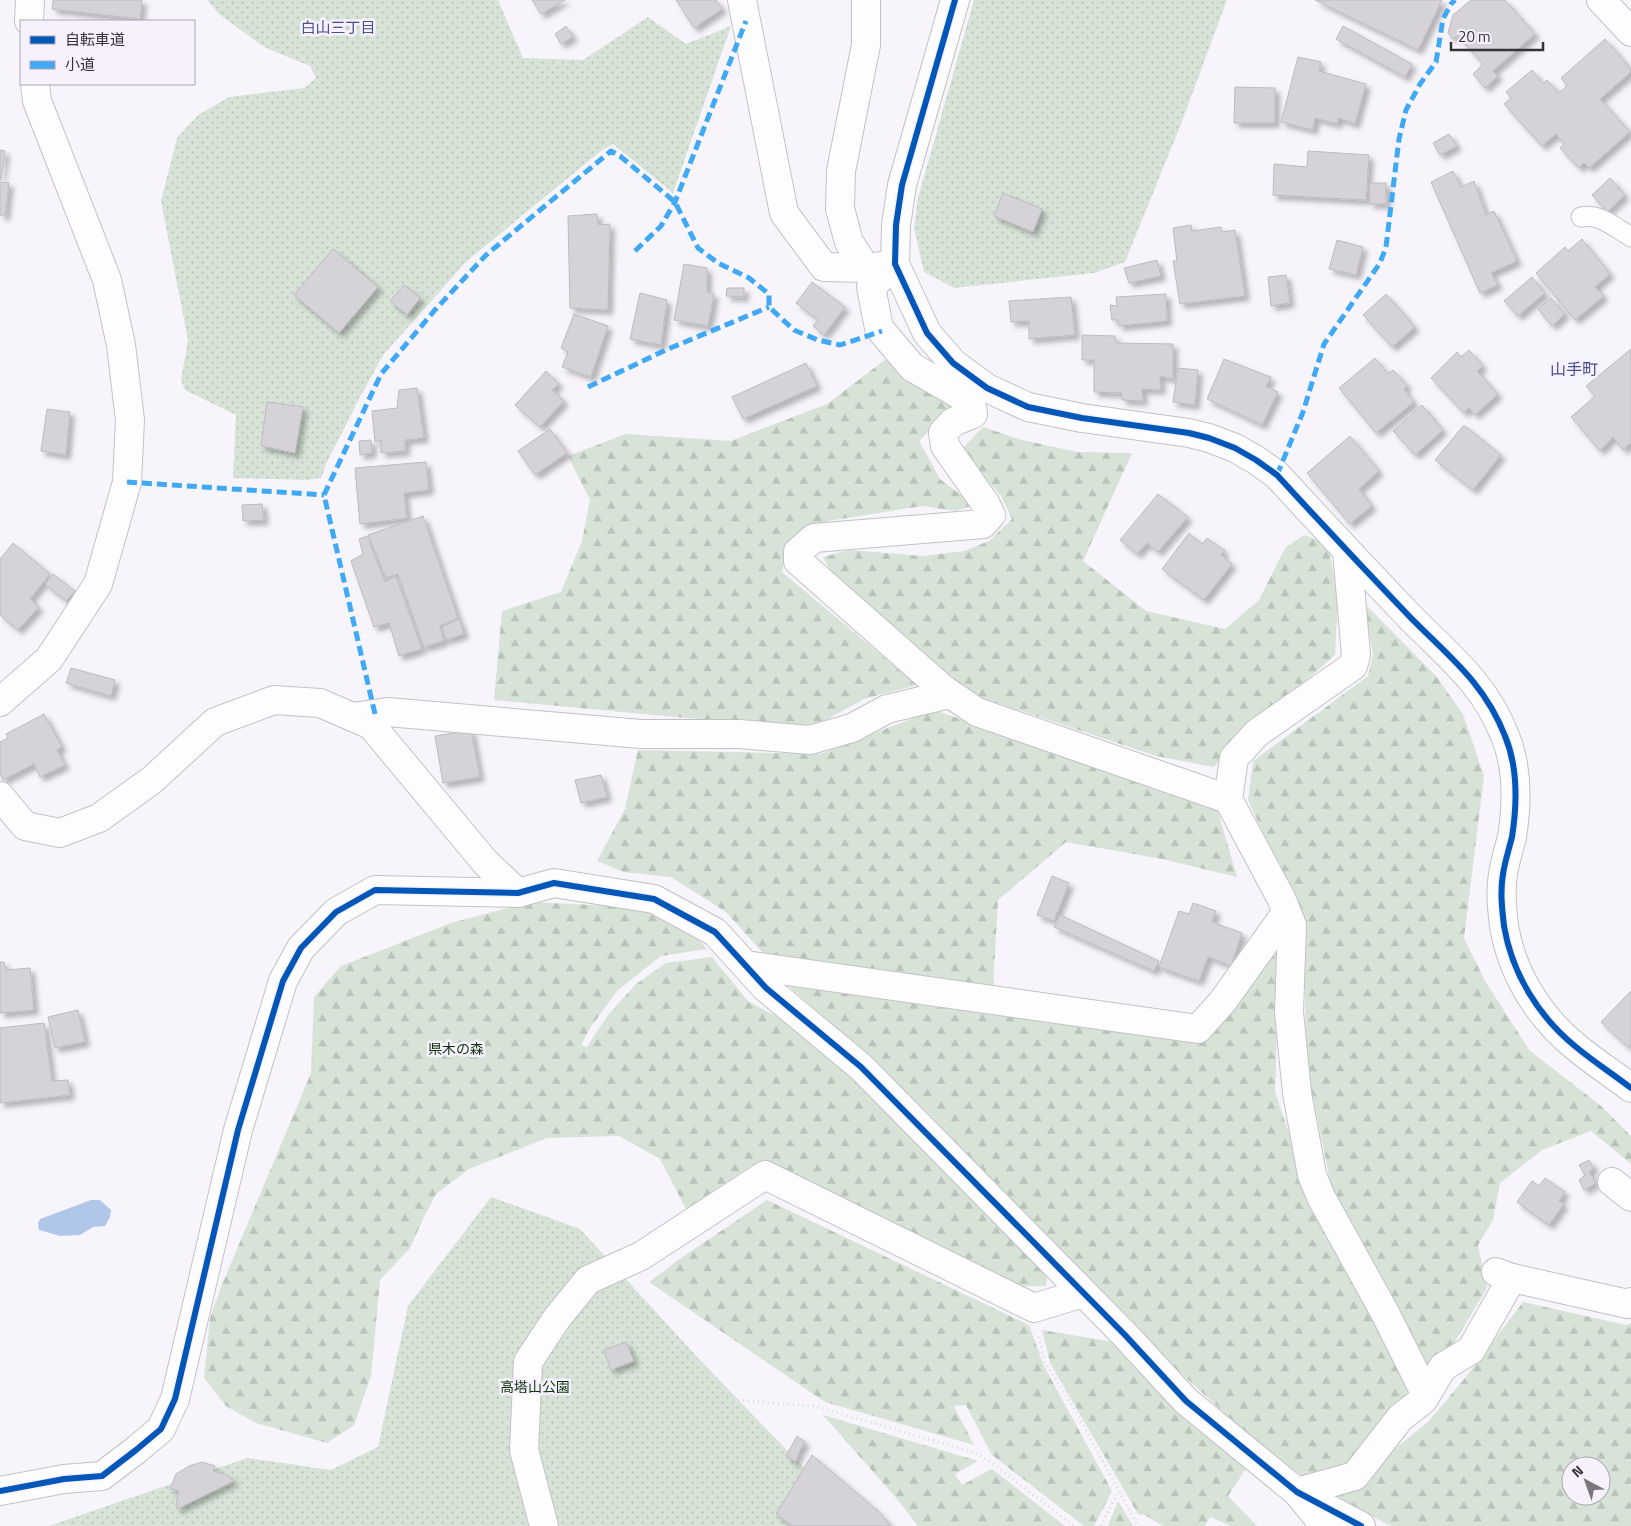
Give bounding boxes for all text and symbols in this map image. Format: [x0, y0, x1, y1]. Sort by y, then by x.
district label: 白山三丁目 [300, 16, 376, 39]
legend [20, 20, 195, 85]
scale bar [1451, 20, 1544, 52]
text: 20 m [1458, 25, 1491, 48]
text: 自転車道 [65, 28, 125, 51]
text: 小道 [65, 53, 95, 76]
district label: 山手町 [1550, 357, 1598, 381]
park label: 県木の森 [428, 1038, 484, 1059]
park label: 高塔山公園 [500, 1376, 570, 1397]
north arrow [1561, 1456, 1611, 1506]
text: N [1567, 1460, 1588, 1482]

